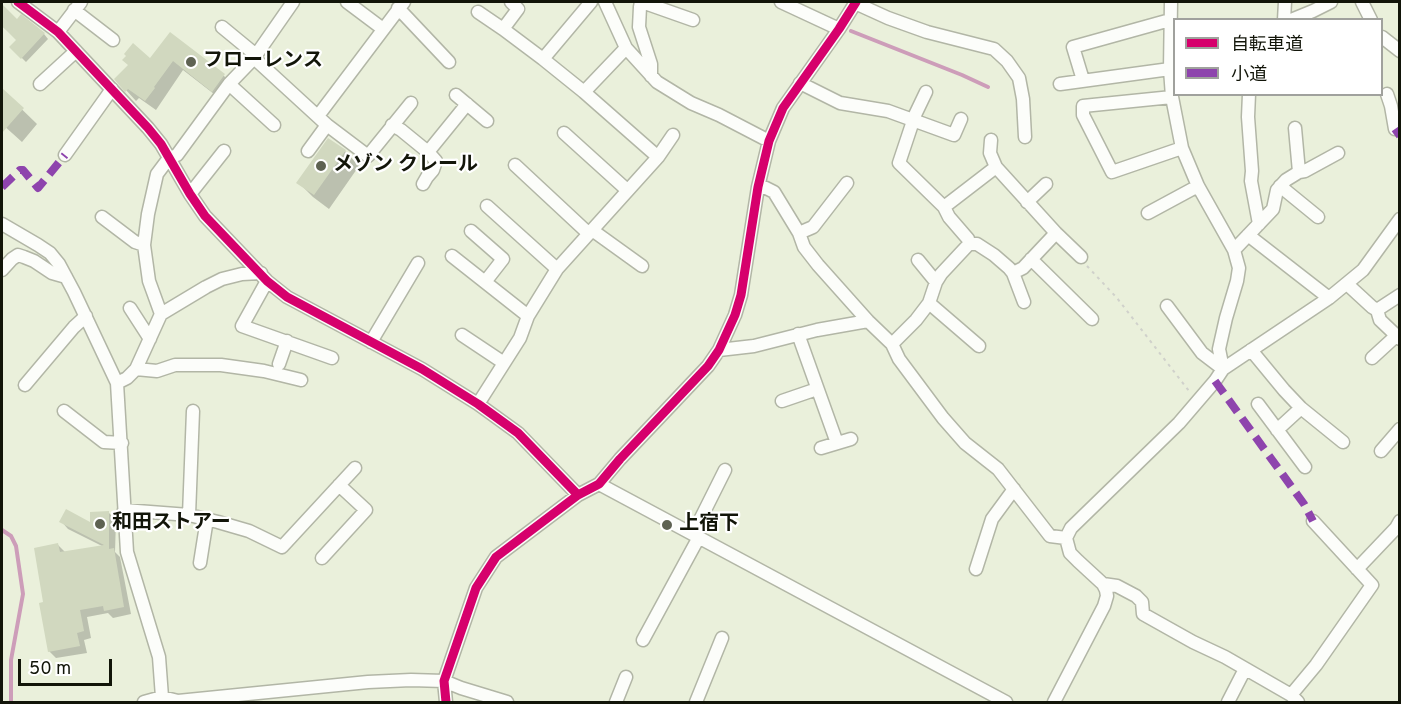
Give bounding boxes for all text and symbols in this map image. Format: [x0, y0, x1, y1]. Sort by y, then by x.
legend [1173, 18, 1383, 96]
text: 自転車道 [1231, 34, 1303, 57]
place label: フローレンス [203, 50, 323, 74]
marker: フローレンス [184, 55, 198, 69]
text: 小道 [1231, 64, 1267, 87]
place label: メゾン クレール [333, 154, 478, 178]
marker: メゾン クレール [314, 159, 328, 173]
place label: 和田ストアー [112, 512, 231, 536]
place label: 上宿下 [679, 513, 739, 537]
marker: 和田ストアー [93, 517, 107, 531]
marker: 上宿下 [660, 518, 674, 532]
scale bar [21, 647, 116, 685]
text: 50 m [29, 658, 71, 681]

